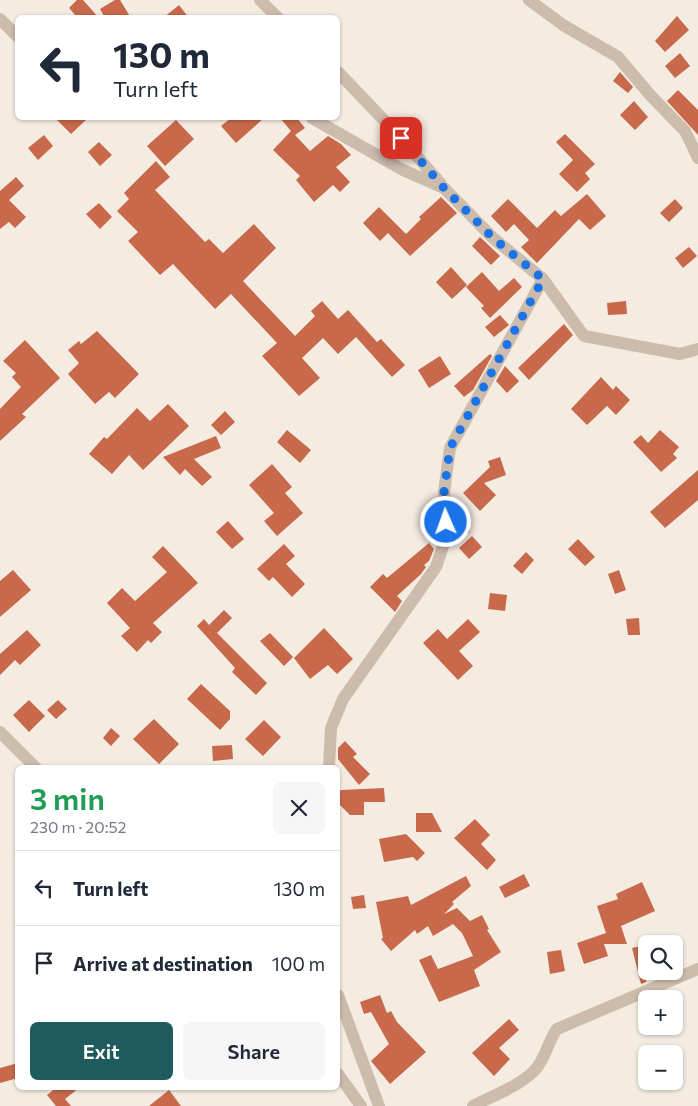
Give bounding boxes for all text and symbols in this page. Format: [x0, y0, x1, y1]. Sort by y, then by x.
text: 130 m [113, 32, 210, 75]
icon: left [30, 35, 95, 100]
text: Turn left [113, 75, 198, 102]
pin [380, 117, 422, 159]
icon: arrive [387, 124, 415, 152]
position arrow [419, 495, 471, 547]
text: 3 min [30, 779, 105, 816]
button: close [273, 782, 325, 834]
text: 230 m · 20:52 [30, 817, 126, 836]
icon: left [30, 874, 58, 902]
text: Turn left [73, 877, 148, 900]
text: 130 m [273, 877, 325, 900]
map controls [638, 935, 683, 1090]
button: search [638, 935, 683, 980]
icon: arrive [30, 949, 58, 977]
text: Arrive at destination [73, 952, 253, 975]
text: 100 m [272, 952, 325, 975]
button: + [638, 990, 683, 1035]
button: Exit [30, 1022, 173, 1080]
button: Share [183, 1022, 325, 1080]
button: − [638, 1045, 683, 1090]

